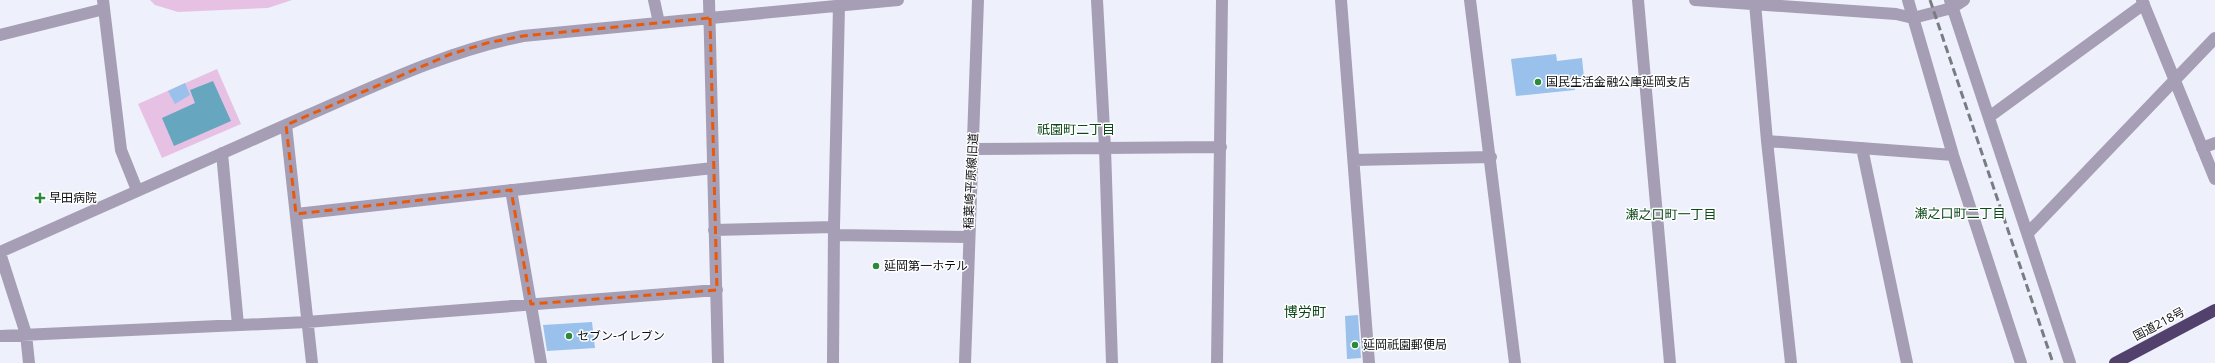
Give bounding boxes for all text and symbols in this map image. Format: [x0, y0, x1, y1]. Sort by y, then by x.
place label: 国民生活金融公庫延岡支店 [1546, 73, 1690, 90]
marker: 国民生活金融公庫延岡支店 [1533, 77, 1543, 87]
district label: 祇園町二丁目 [1037, 120, 1115, 138]
street label: 稲葉崎平原線旧道 [959, 133, 982, 229]
place label: 早田病院 [49, 189, 97, 206]
marker: 早田病院 [34, 192, 46, 204]
district label: 瀬之口町二丁目 [1914, 204, 2006, 222]
district label: 瀬之口町一丁目 [1625, 205, 1717, 223]
place label: 延岡第一ホテル [884, 257, 968, 274]
marker: 延岡第一ホテル [871, 261, 881, 271]
district label: 博労町 [1284, 302, 1326, 321]
street label: 国道218号 [2130, 303, 2188, 344]
place label: セブン-イレブン [577, 327, 665, 344]
marker: セブン-イレブン [564, 331, 574, 341]
place label: 延岡祇園郵便局 [1363, 336, 1447, 353]
marker: 延岡祇園郵便局 [1350, 340, 1360, 350]

